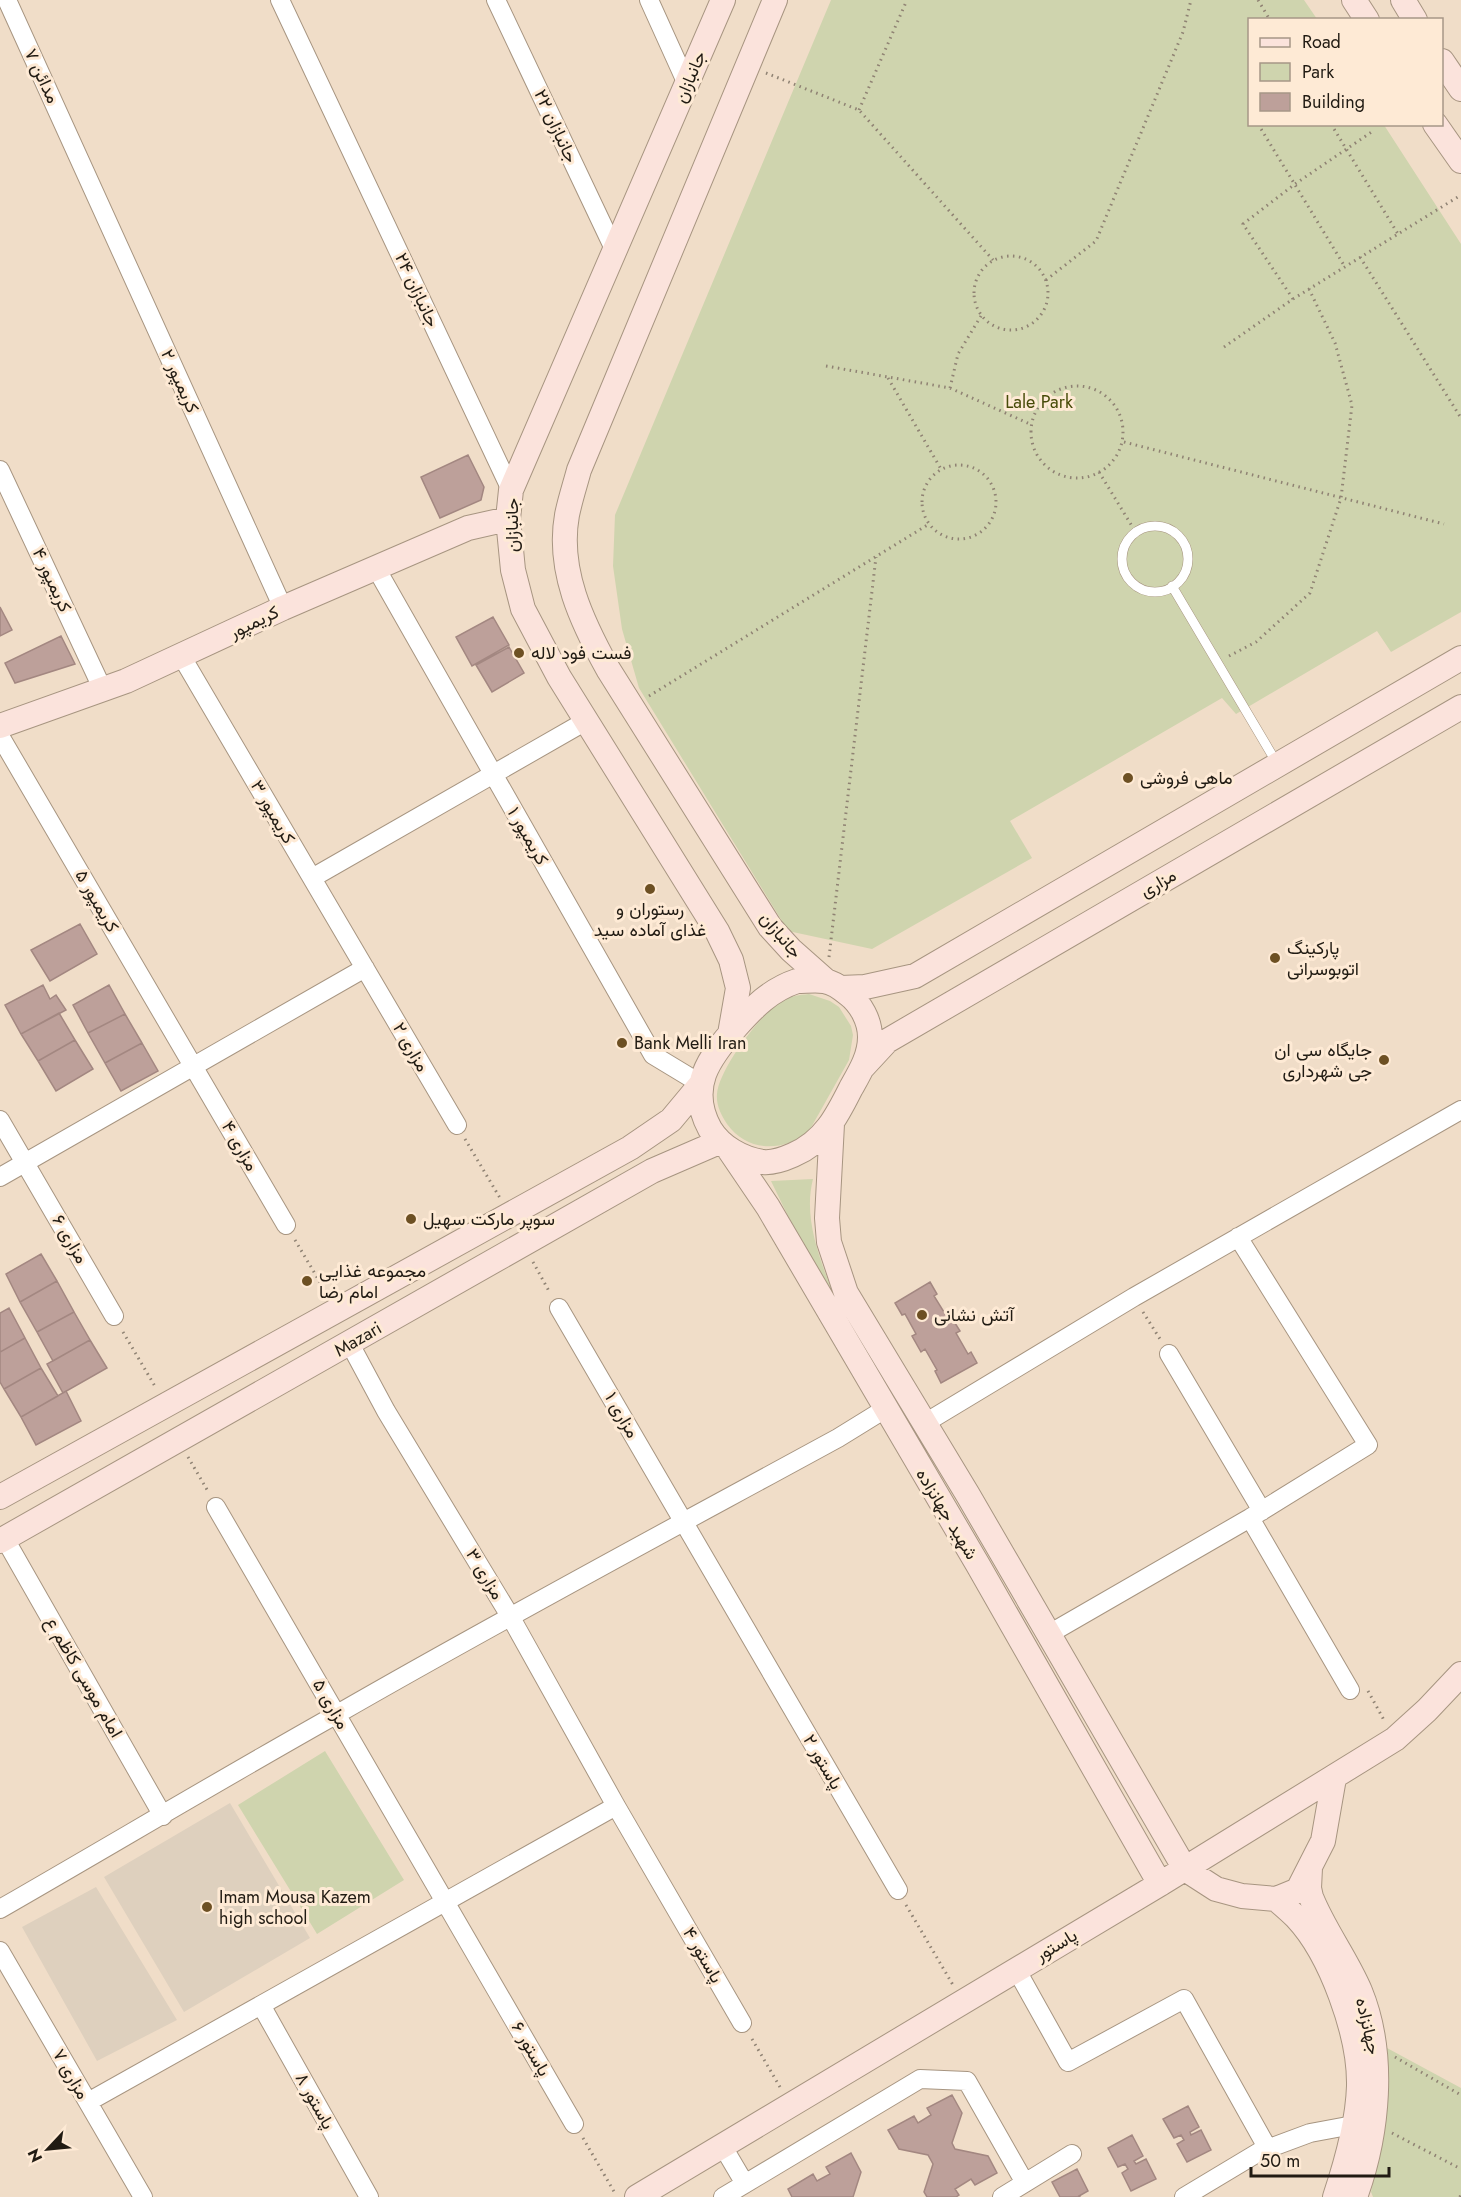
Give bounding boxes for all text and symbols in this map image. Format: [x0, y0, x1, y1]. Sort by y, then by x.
legend [1248, 18, 1443, 126]
text: Road [1302, 29, 1341, 55]
street label: مدائن ۷ [18, 44, 66, 108]
street label: جانبازان [667, 47, 713, 107]
text: Park [1302, 59, 1334, 85]
street label: جانبازان ۲۲ [528, 85, 584, 167]
text: Building [1302, 89, 1365, 115]
street label: جانبازان ۲۴ [388, 249, 446, 331]
street label: کریمپور ۲ [154, 345, 206, 417]
park label: Lale Park [1005, 389, 1073, 415]
street label: جانبازان [499, 498, 525, 552]
street label: کریمپور ۴ [26, 544, 78, 616]
street label: کریمپور [224, 599, 283, 646]
place label: فست فود لاله [531, 640, 632, 666]
marker: فست فود لاله [512, 646, 526, 660]
place label: ماهی فروشی [1140, 765, 1233, 791]
marker: ماهی فروشی [1121, 771, 1135, 785]
street label: کریمپور ۳ [244, 775, 302, 849]
street label: کریمپور ۱ [501, 802, 555, 870]
street label: مزاری [1135, 862, 1181, 904]
street label: کریمپور ۵ [69, 865, 125, 937]
marker: رستوران و غذای آماده سید [643, 882, 657, 896]
place label: رستوران و غذای آماده سید [594, 896, 706, 943]
street label: جانبازان [754, 906, 808, 964]
place label: پارکینگ اتوبوسرانی [1287, 935, 1359, 982]
marker: پارکینگ اتوبوسرانی [1268, 951, 1282, 965]
street label: مزاری ۲ [386, 1017, 436, 1077]
place label: Bank Melli Iran [634, 1030, 746, 1056]
marker: Bank Melli Iran [615, 1036, 629, 1050]
place label: جایگاه سی ان جی شهرداری [1274, 1037, 1372, 1084]
marker: جایگاه سی ان جی شهرداری [1377, 1053, 1391, 1067]
street label: مزاری ۴ [215, 1116, 265, 1176]
place label: سوپر مارکت سهیل [423, 1206, 555, 1232]
street label: مزاری ۶ [46, 1210, 94, 1268]
marker: سوپر مارکت سهیل [404, 1212, 418, 1226]
place label: مجموعه غذایی امام رضا [319, 1258, 426, 1305]
marker: مجموعه غذایی امام رضا [300, 1274, 314, 1288]
place label: آتش نشانی [934, 1302, 1016, 1328]
marker: آتش نشانی [915, 1308, 929, 1322]
street label: Mazari [329, 1315, 387, 1363]
street label: مزاری ۱ [598, 1387, 646, 1443]
street label: شهید جهانزاده [909, 1463, 985, 1565]
street label: مزاری ۳ [460, 1543, 510, 1605]
street label: امام موسی کاظم ع [39, 1612, 129, 1742]
street label: مزاری ۵ [306, 1674, 356, 1734]
street label: پاستور ۲ [797, 1730, 849, 1794]
place label: Imam Mousa Kazem high school [219, 1884, 371, 1931]
marker: Imam Mousa Kazem high school [200, 1900, 214, 1914]
street label: پاستور ۴ [677, 1922, 729, 1988]
street label: پاستور [1029, 1922, 1082, 1968]
street label: جهانزاده [1349, 1995, 1387, 2057]
street label: پاستور ۶ [505, 2017, 557, 2081]
street label: مزاری ۷ [46, 2044, 96, 2104]
street label: پاستور ۸ [289, 2068, 341, 2134]
north arrow [18, 2119, 78, 2179]
scale bar [1251, 2140, 1389, 2178]
text: N [22, 2145, 48, 2166]
text: 50 m [1260, 2148, 1300, 2174]

